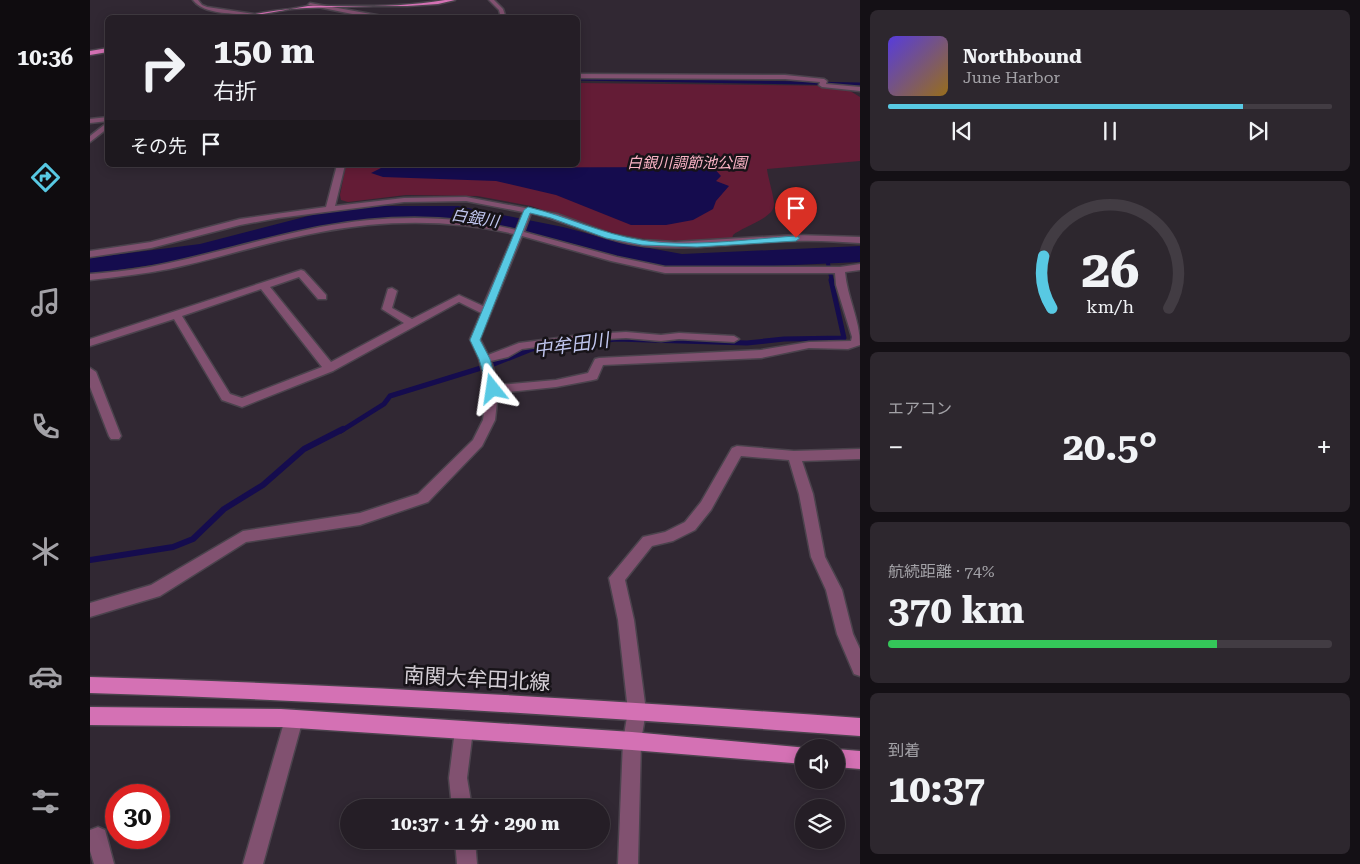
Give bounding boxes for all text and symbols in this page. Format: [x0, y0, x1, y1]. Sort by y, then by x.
text: 150 m [213, 31, 314, 72]
icon: right [130, 35, 195, 100]
text: 10:36 [17, 45, 73, 70]
text: Northbound [963, 45, 1082, 68]
text: June Harbor [963, 68, 1060, 87]
text: 右折 [213, 79, 257, 104]
icon: previous [948, 117, 976, 145]
icon: pause [1096, 117, 1124, 145]
icon: next [1244, 117, 1272, 145]
icon: arrive [197, 130, 225, 158]
text: その先 [130, 135, 187, 158]
park label: 白銀川調節池公園 [627, 154, 749, 172]
icon: directions [28, 160, 63, 195]
pin [775, 187, 817, 238]
icon: arrive [782, 194, 810, 222]
water label: 白銀川 [450, 205, 502, 231]
text: 26 [1081, 239, 1139, 300]
icon: music [28, 285, 63, 320]
text: km/h [1086, 296, 1134, 317]
water label: 中牟田川 [532, 328, 612, 362]
position arrow [466, 362, 518, 414]
text: エアコン [888, 399, 952, 418]
icon: phone [28, 409, 63, 444]
text: 20.5° [1063, 425, 1157, 469]
text: − [888, 431, 904, 464]
text: + [1316, 431, 1332, 464]
icon: climate [28, 534, 63, 569]
text: 航続距離 · 74% [888, 562, 995, 581]
text: 370 km [888, 588, 1024, 632]
icon: car [28, 659, 63, 694]
street label: 南関大牟田北線 [403, 663, 551, 695]
map controls [795, 739, 845, 849]
button: sound [795, 739, 845, 789]
text: 到着 [888, 741, 920, 760]
text: 10:37 [888, 767, 985, 811]
icon: filters [28, 784, 63, 819]
speed limit sign: 30 [105, 784, 170, 849]
button: layers [795, 799, 845, 849]
text: 10:37 · 1 分 · 290 m [390, 812, 560, 835]

